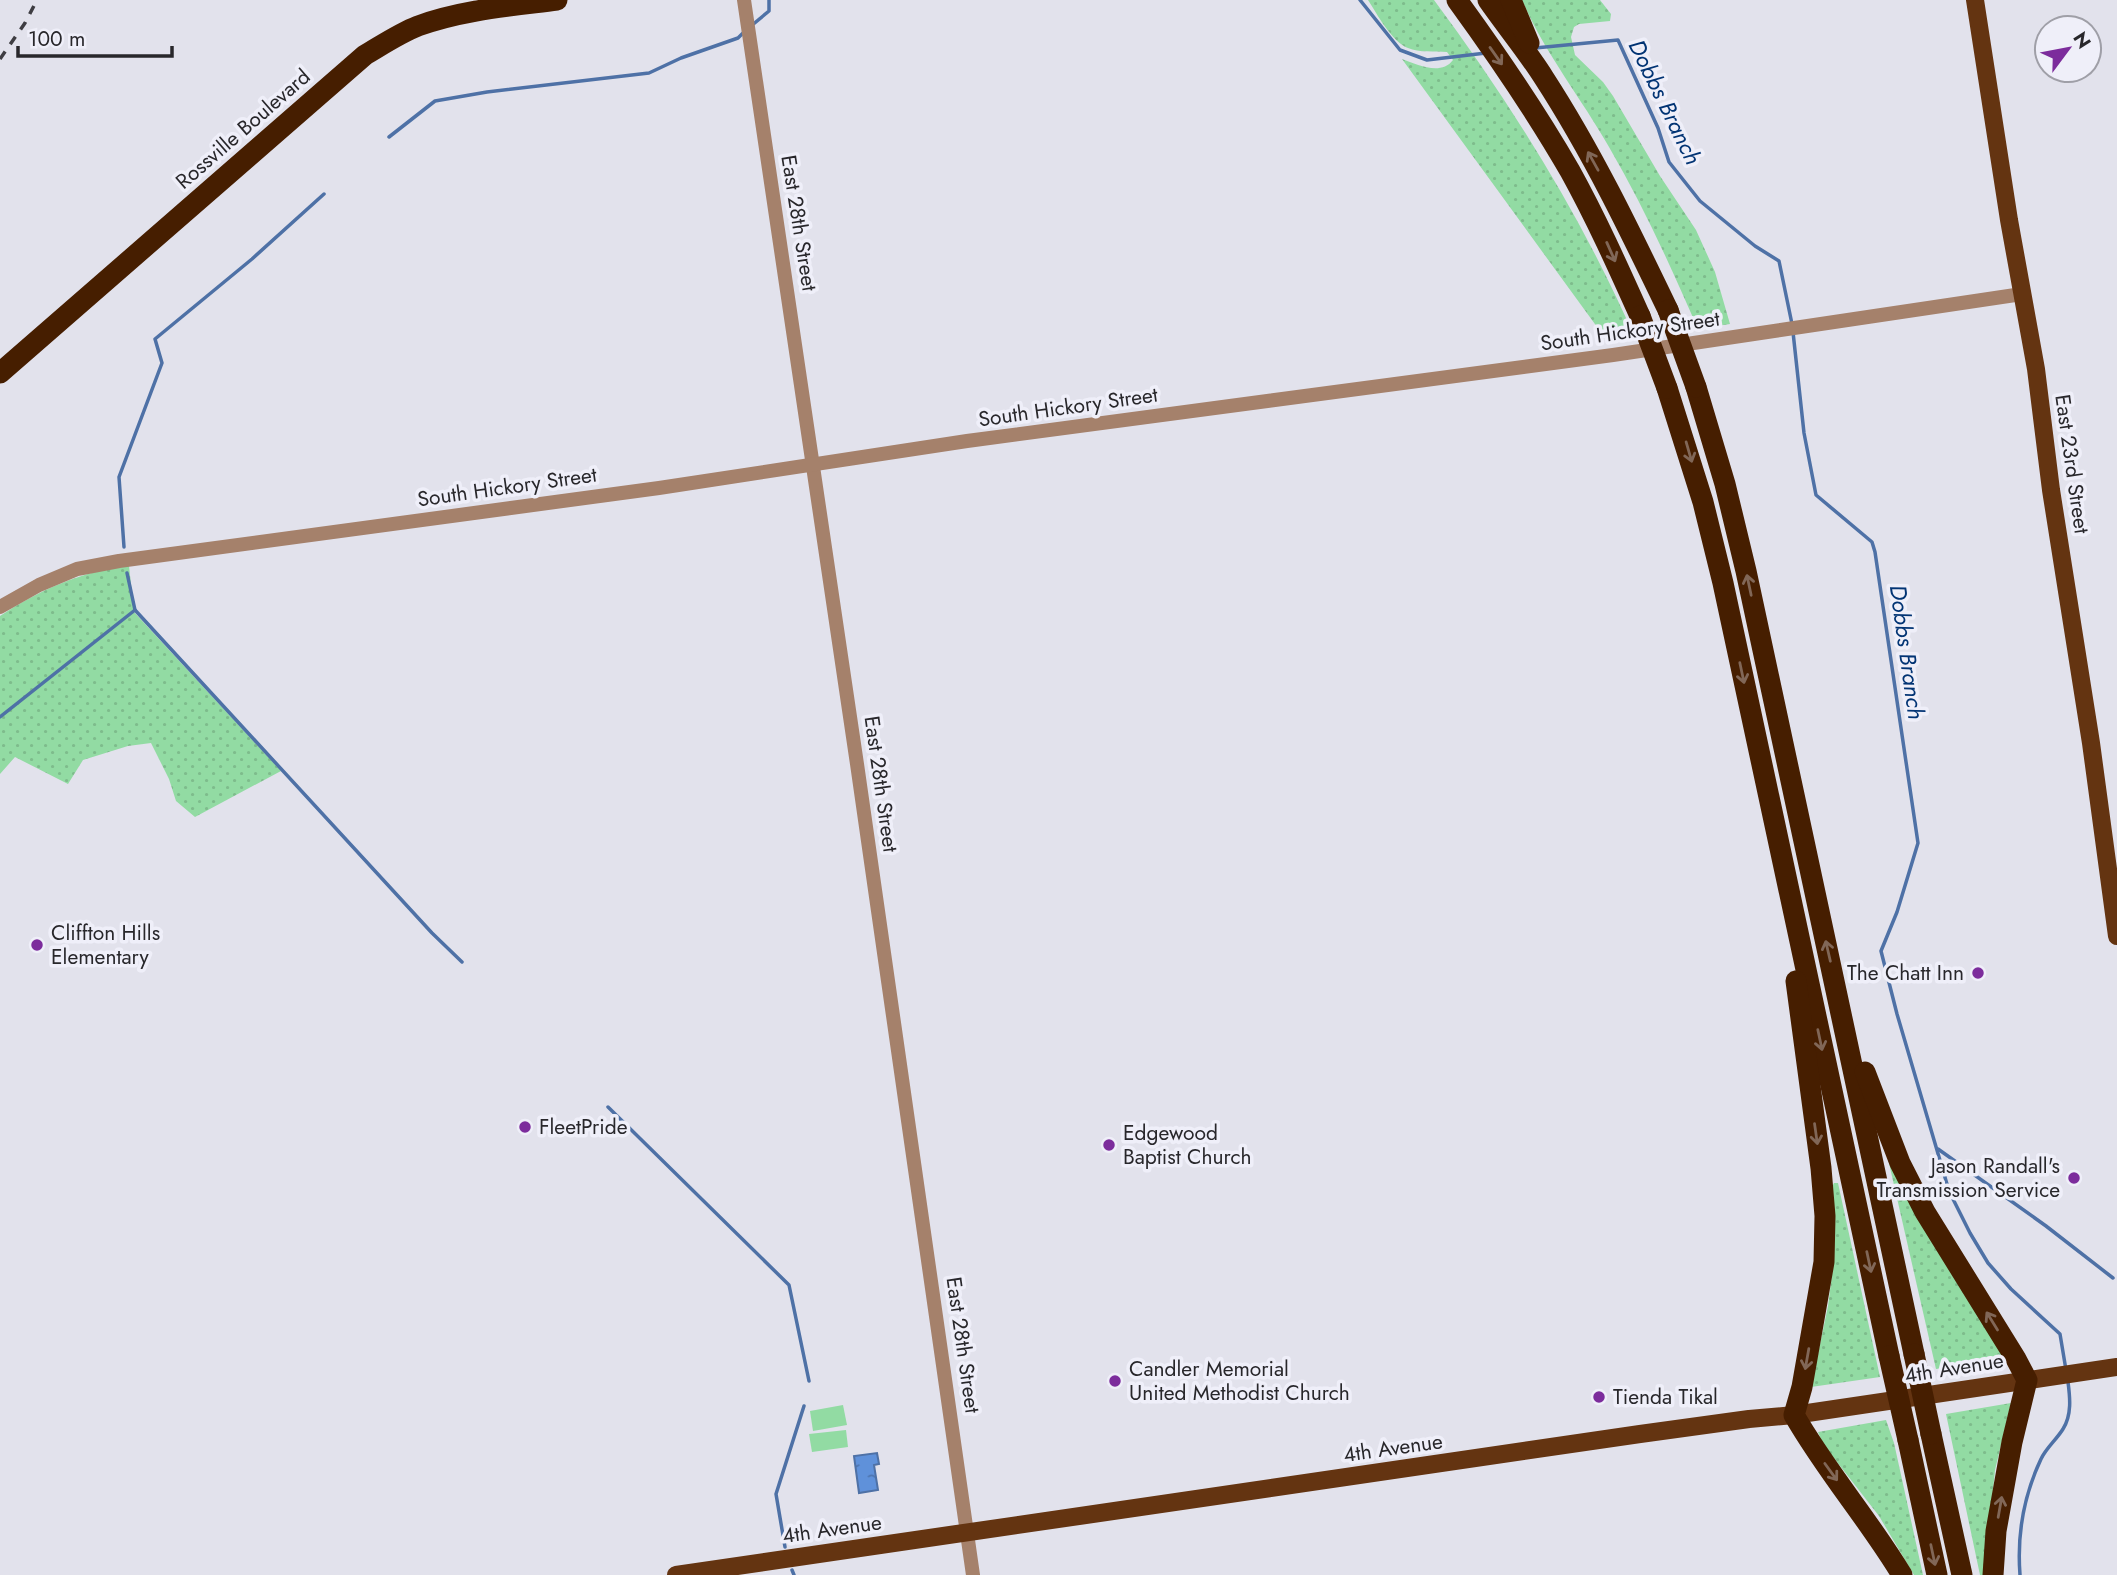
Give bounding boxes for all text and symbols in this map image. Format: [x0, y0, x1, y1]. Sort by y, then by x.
scale bar [18, 14, 172, 58]
north arrow [2033, 14, 2103, 84]
text: 100 m [28, 24, 85, 54]
text: N [2067, 27, 2097, 54]
water label: Dobbs Branch [1620, 34, 1710, 170]
one-way arrow [1489, 46, 1503, 65]
street label: Rossville Boulevard [169, 62, 317, 196]
one-way arrow [1586, 151, 1600, 172]
street label: East 28th Street [773, 153, 825, 293]
one-way arrow [1605, 240, 1618, 262]
street label: South Hickory Street [1538, 304, 1722, 358]
street label: South Hickory Street [976, 380, 1160, 434]
street label: East 23rd Street [2047, 392, 2097, 536]
one-way arrow [1683, 441, 1696, 463]
street label: South Hickory Street [415, 460, 599, 514]
one-way arrow [1741, 574, 1755, 597]
water label: Dobbs Branch [1881, 582, 1933, 722]
one-way arrow [1736, 661, 1749, 684]
street label: East 28th Street [857, 714, 905, 854]
place label: Cliffton Hills Elementary [51, 918, 160, 972]
marker: Cliffton Hills Elementary [29, 937, 45, 953]
one-way arrow [1821, 940, 1834, 963]
place label: The Chatt Inn [1847, 958, 1964, 988]
marker: The Chatt Inn [1970, 965, 1986, 981]
one-way arrow [1814, 1028, 1828, 1051]
place label: FleetPride [539, 1112, 628, 1142]
place label: Edgewood Baptist Church [1123, 1118, 1251, 1172]
marker: FleetPride [517, 1119, 533, 1135]
one-way arrow [1810, 1122, 1823, 1144]
marker: Edgewood Baptist Church [1101, 1137, 1117, 1153]
place label: Jason Randall's Transmission Service [1876, 1151, 2060, 1205]
marker: Jason Randall's Transmission Service [2066, 1170, 2082, 1186]
one-way arrow [1862, 1250, 1876, 1273]
street label: East 28th Street [939, 1275, 987, 1415]
one-way arrow [1985, 1311, 1999, 1331]
street label: 4th Avenue [1902, 1345, 2006, 1391]
one-way arrow [1800, 1347, 1813, 1370]
place label: Candler Memorial United Methodist Church [1129, 1354, 1350, 1408]
marker: Candler Memorial United Methodist Church [1107, 1373, 1123, 1389]
place label: Tienda Tikal [1613, 1382, 1718, 1412]
marker: Tienda Tikal [1591, 1389, 1607, 1405]
street label: 4th Avenue [1341, 1426, 1445, 1470]
one-way arrow [1824, 1462, 1838, 1481]
one-way arrow [1994, 1496, 2007, 1519]
street label: 4th Avenue [780, 1507, 884, 1551]
one-way arrow [1926, 1543, 1940, 1566]

